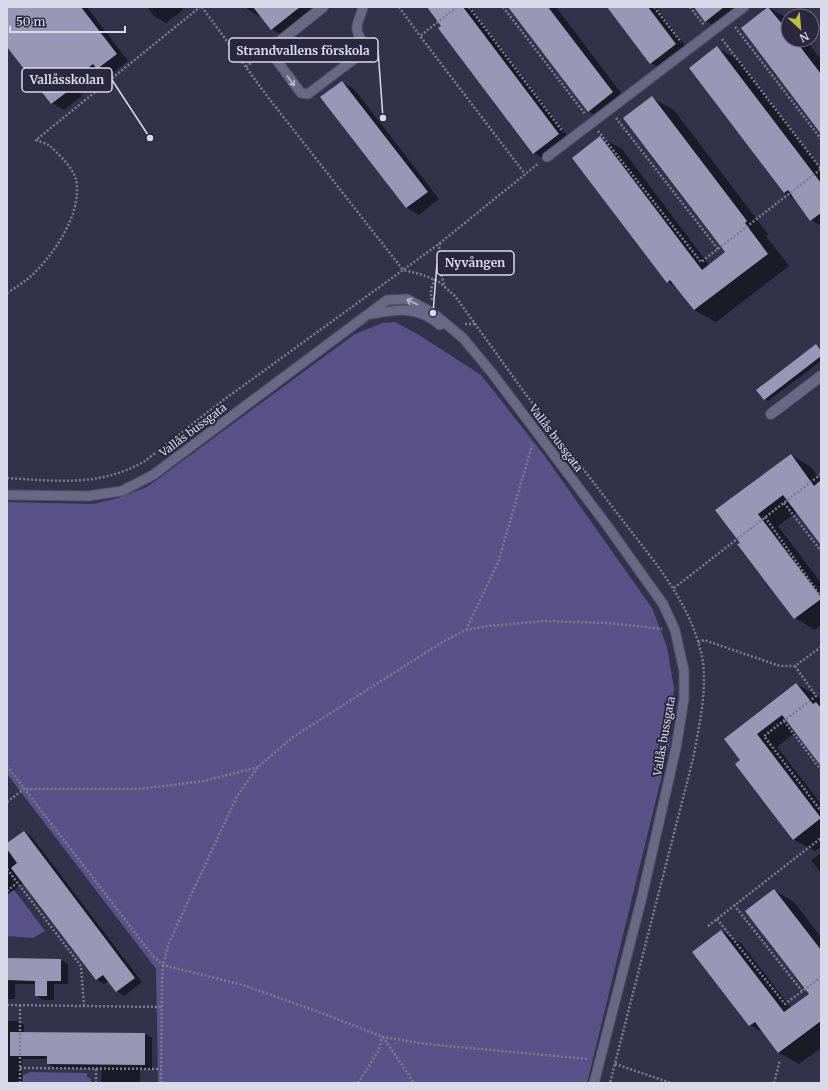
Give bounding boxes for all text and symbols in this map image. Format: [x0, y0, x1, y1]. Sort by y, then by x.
scale bar [10, 8, 125, 34]
north arrow [780, 8, 820, 48]
text: 50 m [16, 14, 45, 29]
text: N [797, 29, 811, 45]
callout: Strandvallens förskola [229, 38, 378, 62]
text: Strandvallens förskola [236, 43, 370, 58]
callout: Vallåsskolan [22, 68, 112, 92]
text: Vallåsskolan [29, 72, 104, 87]
one-way arrow [287, 76, 296, 87]
callout: Nyvången [437, 251, 514, 275]
text: Nyvången [445, 255, 505, 270]
one-way arrow [406, 297, 418, 305]
street label: Vallås bussgata [156, 400, 229, 460]
street label: Vallås bussgata [526, 401, 586, 474]
street label: Vallås bussgata [650, 695, 678, 778]

